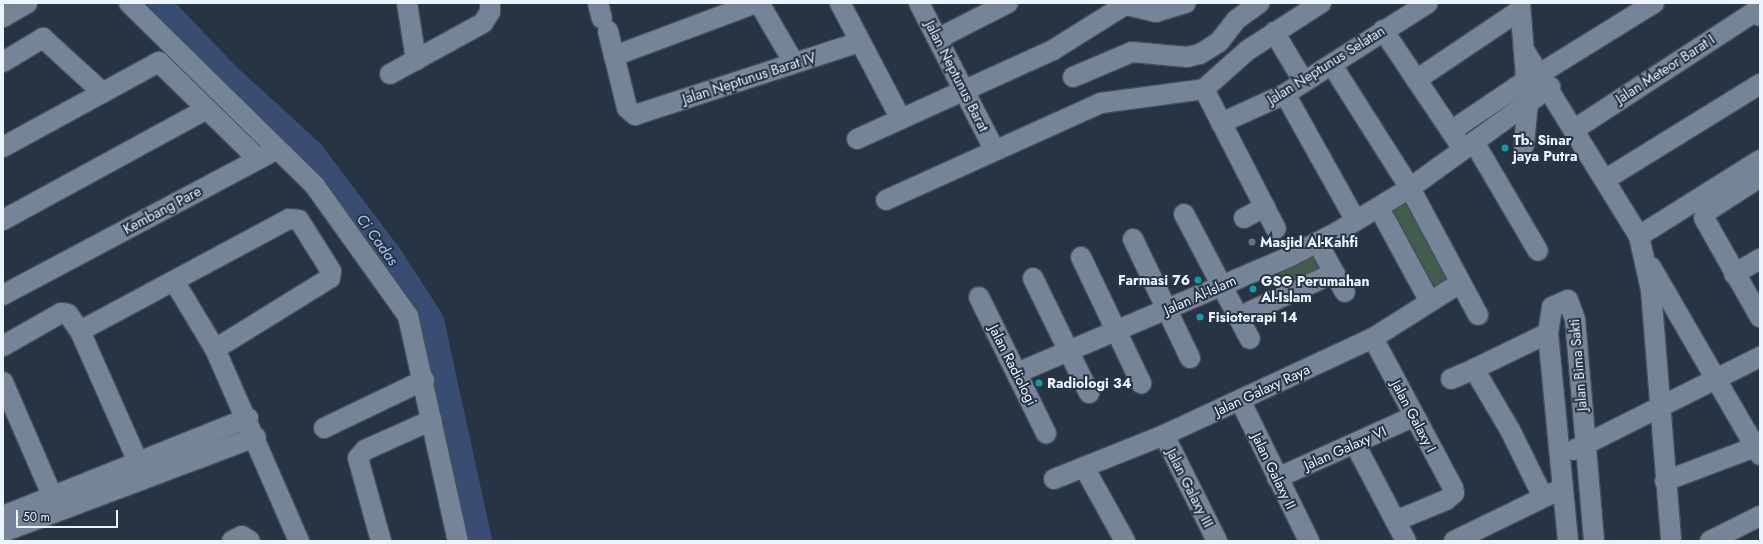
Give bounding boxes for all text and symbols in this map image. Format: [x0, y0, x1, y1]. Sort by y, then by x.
street label: Jalan Neptunus Barat [922, 18, 992, 134]
street label: Jalan Neptunus Selatan [1264, 22, 1388, 108]
street label: Jalan Meteor Barat I [1612, 31, 1718, 107]
street label: Jalan Neptunus Barat IV [680, 49, 818, 107]
place label: Tb. Sinar jaya Putra [1513, 132, 1578, 164]
marker: Tb. Sinar jaya Putra [1500, 143, 1510, 153]
street label: Kembang Pare [120, 182, 204, 238]
water label: Ci Cadas [352, 211, 402, 269]
place label: Masjid Al-Kahfi [1260, 234, 1358, 250]
marker: Masjid Al-Kahfi [1247, 237, 1257, 247]
place label: Farmasi 76 [1118, 272, 1190, 288]
street label: Jalan Al-Islam [1161, 272, 1239, 318]
place label: GSG Perumahan Al-Islam [1261, 273, 1369, 306]
marker: Farmasi 76 [1193, 275, 1203, 285]
marker: GSG Perumahan Al-Islam [1248, 284, 1258, 294]
place label: Fisioterapi 14 [1208, 309, 1297, 325]
marker: Fisioterapi 14 [1195, 312, 1205, 322]
street label: Jalan Bima Sakti [1566, 318, 1590, 412]
street label: Jalan Radiologi [986, 322, 1040, 408]
street label: Jalan Galaxy Raya [1212, 361, 1312, 419]
place label: Radiologi 34 [1047, 375, 1131, 391]
street label: Jalan Galaxy I [1388, 377, 1440, 455]
marker: Radiologi 34 [1034, 378, 1044, 388]
street label: Jalan Galaxy VI [1301, 422, 1389, 474]
street label: Jalan Galaxy II [1248, 430, 1300, 512]
street label: Jalan Galaxy III [1163, 446, 1217, 530]
scale bar [18, 502, 120, 528]
text: 50 m [23, 508, 50, 526]

